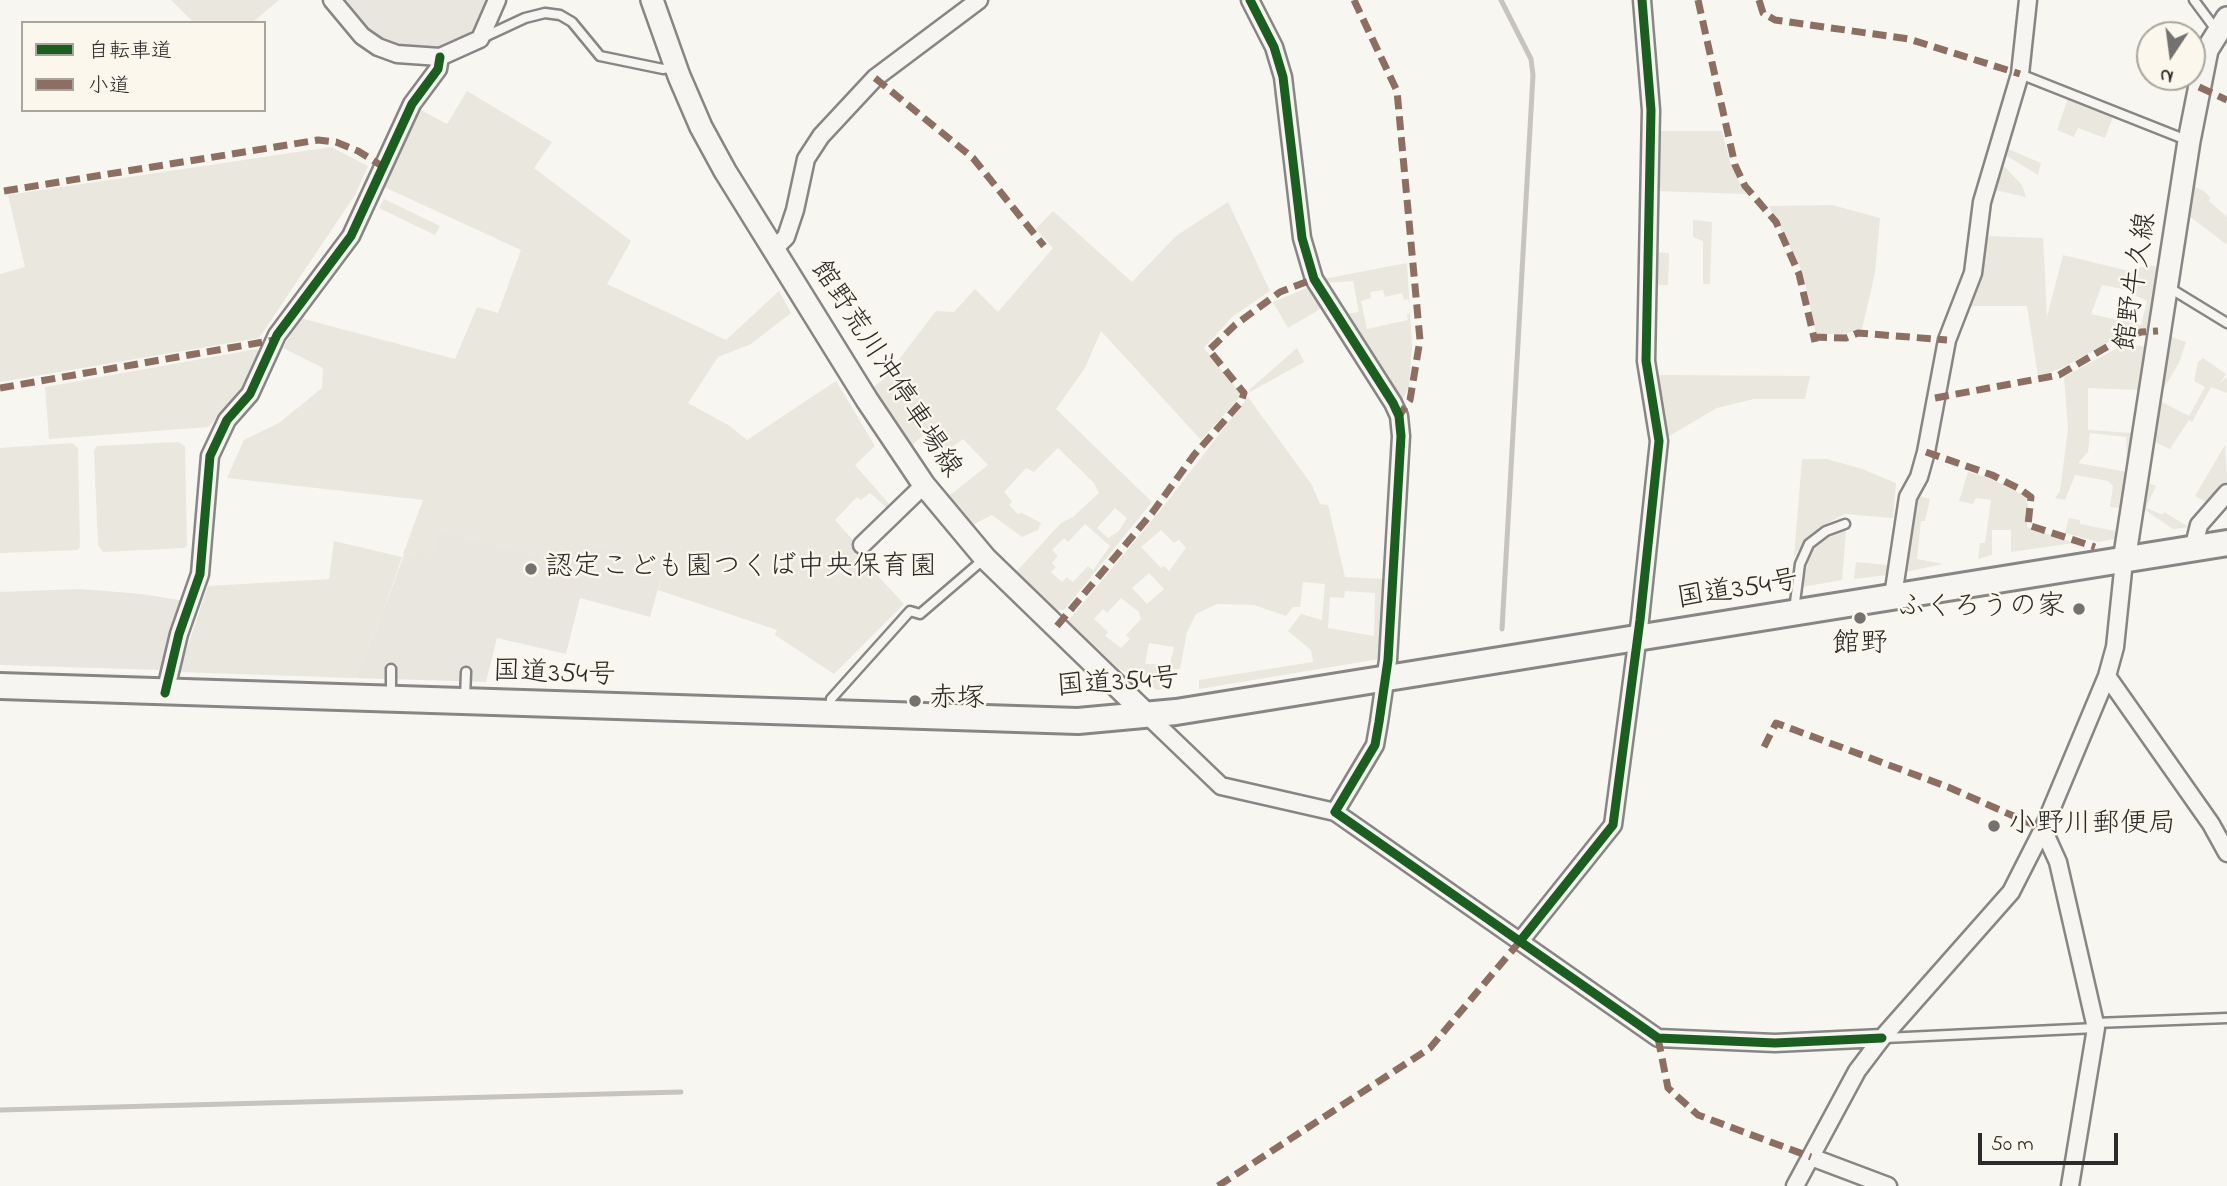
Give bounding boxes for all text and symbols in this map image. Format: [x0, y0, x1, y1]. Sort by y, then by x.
legend [21, 21, 266, 112]
north arrow [2136, 21, 2206, 91]
text: 自転車道 [88, 37, 172, 67]
text: N [2157, 60, 2176, 90]
text: 小道 [88, 72, 130, 102]
street label: 館野牛久線 [2110, 210, 2166, 354]
street label: 館野荒川沖停車場線 [801, 255, 967, 485]
place label: 認定こども園つくば中央保育園 [545, 552, 937, 586]
marker: 認定こども園つくば中央保育園 [523, 561, 539, 577]
street label: 国道354号 [1675, 566, 1801, 618]
place label: ふくろうの家 [1897, 592, 2065, 626]
marker: ふくろうの家 [2071, 601, 2087, 617]
marker: 館野 [1852, 610, 1868, 626]
place label: 館野 [1832, 629, 1888, 663]
street label: 国道354号 [492, 657, 616, 695]
street label: 国道354号 [1055, 664, 1181, 706]
place label: 赤塚 [929, 684, 985, 718]
marker: 赤塚 [907, 693, 923, 709]
place label: 小野川郵便局 [2008, 809, 2176, 843]
marker: 小野川郵便局 [1986, 818, 2002, 834]
scale bar [1982, 1120, 2122, 1164]
text: 50 m [1991, 1130, 2034, 1160]

